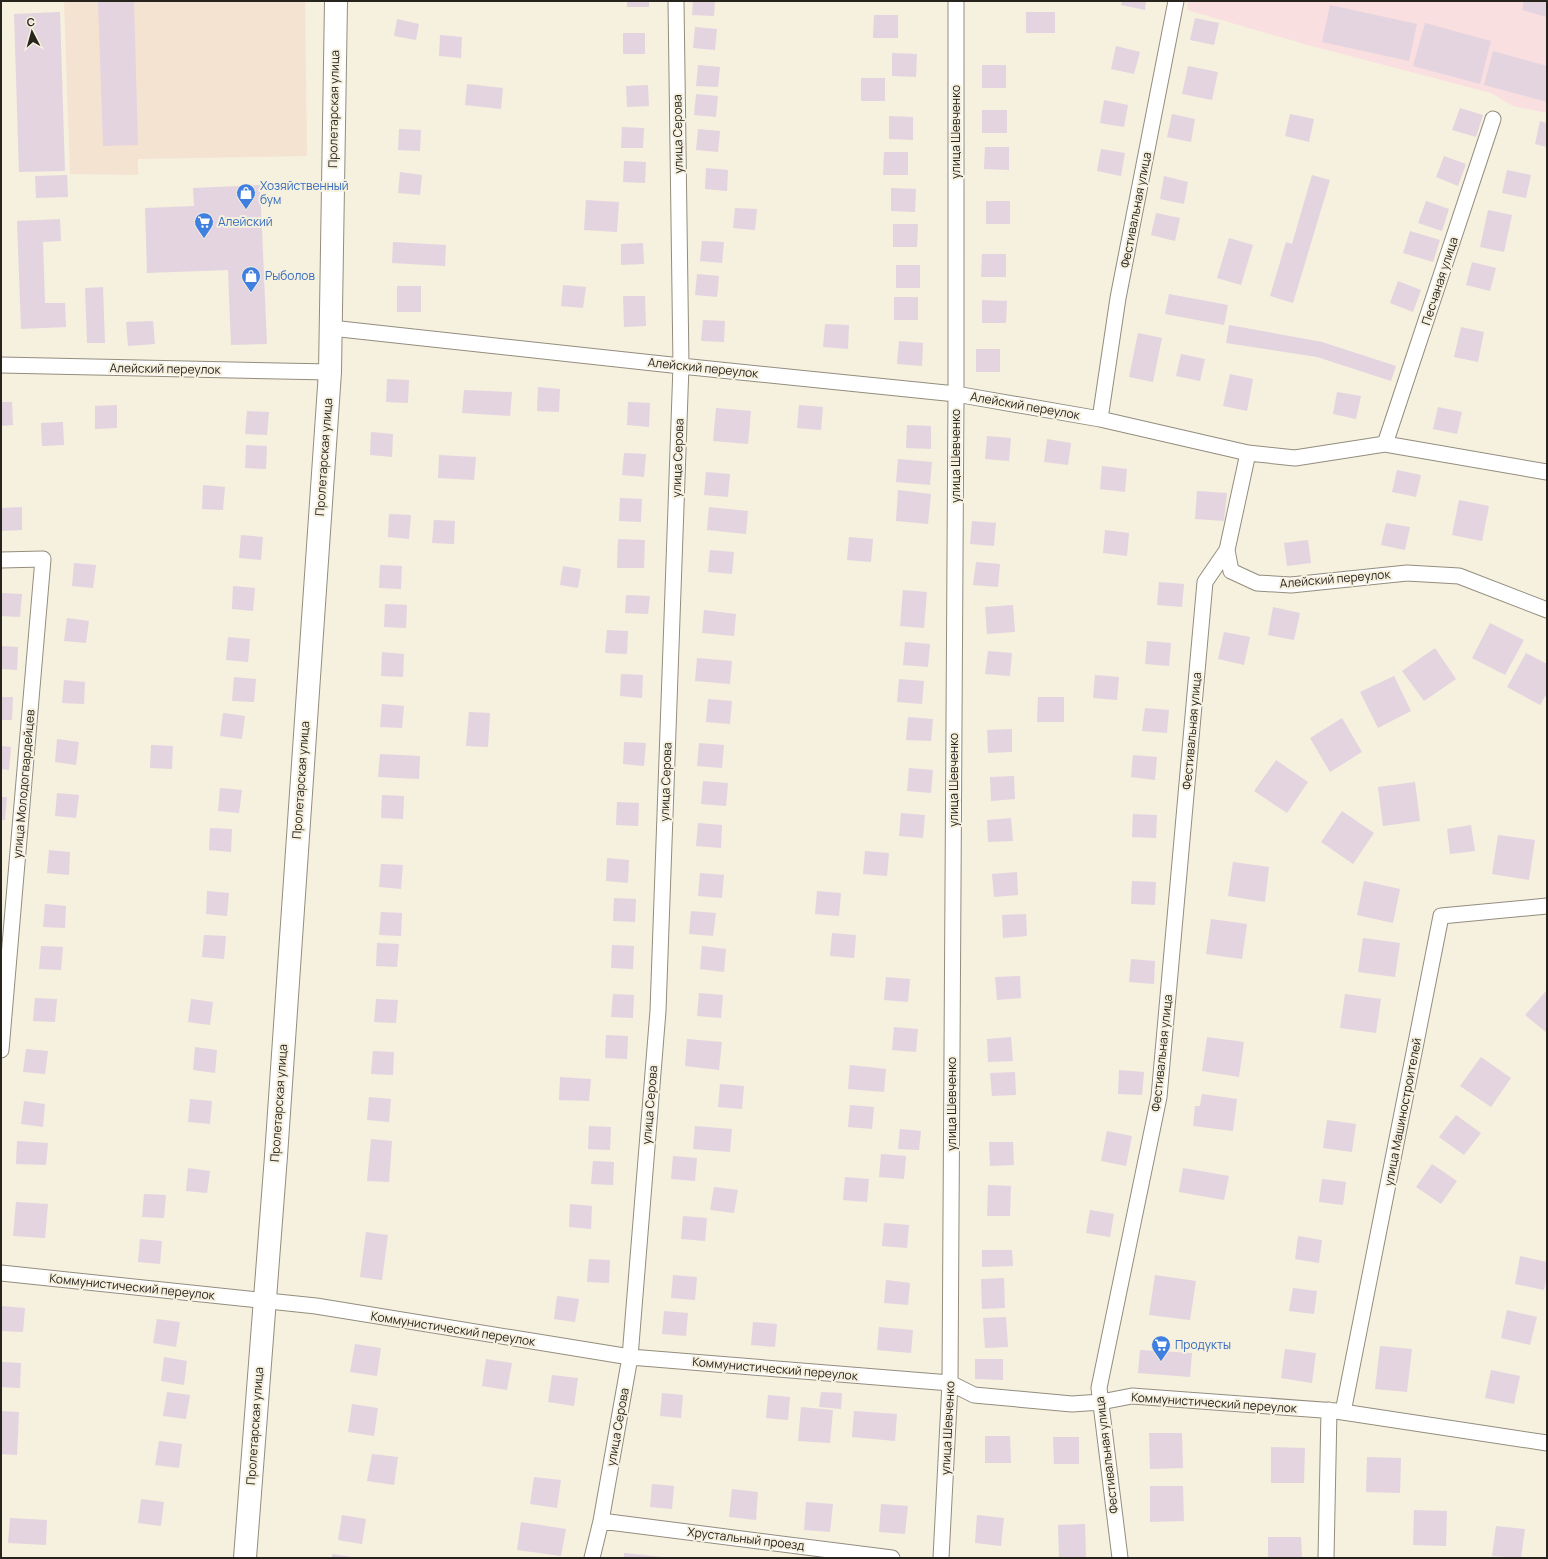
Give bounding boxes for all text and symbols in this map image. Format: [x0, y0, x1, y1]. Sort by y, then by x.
north arrow [12, 12, 52, 52]
text: С [26, 14, 36, 29]
street label: Пролетарская улица [324, 50, 343, 168]
street label: улица Шевченко [947, 85, 964, 179]
street label: улица Серова [668, 94, 687, 174]
street label: Фестивальная улица [1116, 150, 1155, 269]
place label: Хозяйственный бум [260, 177, 349, 208]
shop icon: Хозяйственный бум [235, 182, 257, 210]
supermarket icon: Алейский [193, 211, 215, 239]
place label: Алейский [218, 213, 273, 230]
street label: Песчаная улица [1417, 235, 1462, 327]
shop icon: Рыболов [240, 265, 262, 293]
place label: Рыболов [265, 267, 315, 284]
street label: Алейский переулок [647, 353, 760, 382]
street label: Алейский переулок [109, 359, 222, 378]
street label: Алейский переулок [969, 388, 1082, 424]
street label: Пролетарская улица [311, 397, 336, 516]
street label: улица Шевченко [947, 409, 964, 503]
street label: улица Серова [668, 418, 687, 498]
street label: Алейский переулок [1279, 565, 1392, 592]
street label: Фестивальная улица [1178, 672, 1205, 790]
street label: улица Молодогвардейцев [9, 708, 39, 859]
street label: Пролетарская улица [288, 720, 313, 839]
street label: улица Шевченко [945, 733, 962, 827]
street label: улица Серова [656, 742, 675, 822]
street label: Фестивальная улица [1147, 993, 1176, 1112]
street label: улица Машиностроителей [1380, 1036, 1425, 1187]
street label: Пролетарская улица [266, 1043, 291, 1162]
street label: улица Шевченко [943, 1057, 960, 1151]
street label: улица Серова [638, 1065, 661, 1145]
street label: Коммунистический переулок [49, 1269, 217, 1304]
street label: Коммунистический переулок [370, 1307, 537, 1350]
supermarket icon: Продукты [1150, 1334, 1172, 1362]
place label: Продукты [1175, 1336, 1231, 1353]
street label: Коммунистический переулок [692, 1353, 860, 1384]
street label: Пролетарская улица [242, 1366, 267, 1485]
street label: улица Шевченко [937, 1380, 958, 1475]
street label: улица Серова [602, 1386, 633, 1467]
street label: Коммунистический переулок [1131, 1388, 1298, 1417]
street label: Фестивальная улица [1091, 1396, 1122, 1515]
street label: Хрустальный проезд [687, 1523, 806, 1554]

